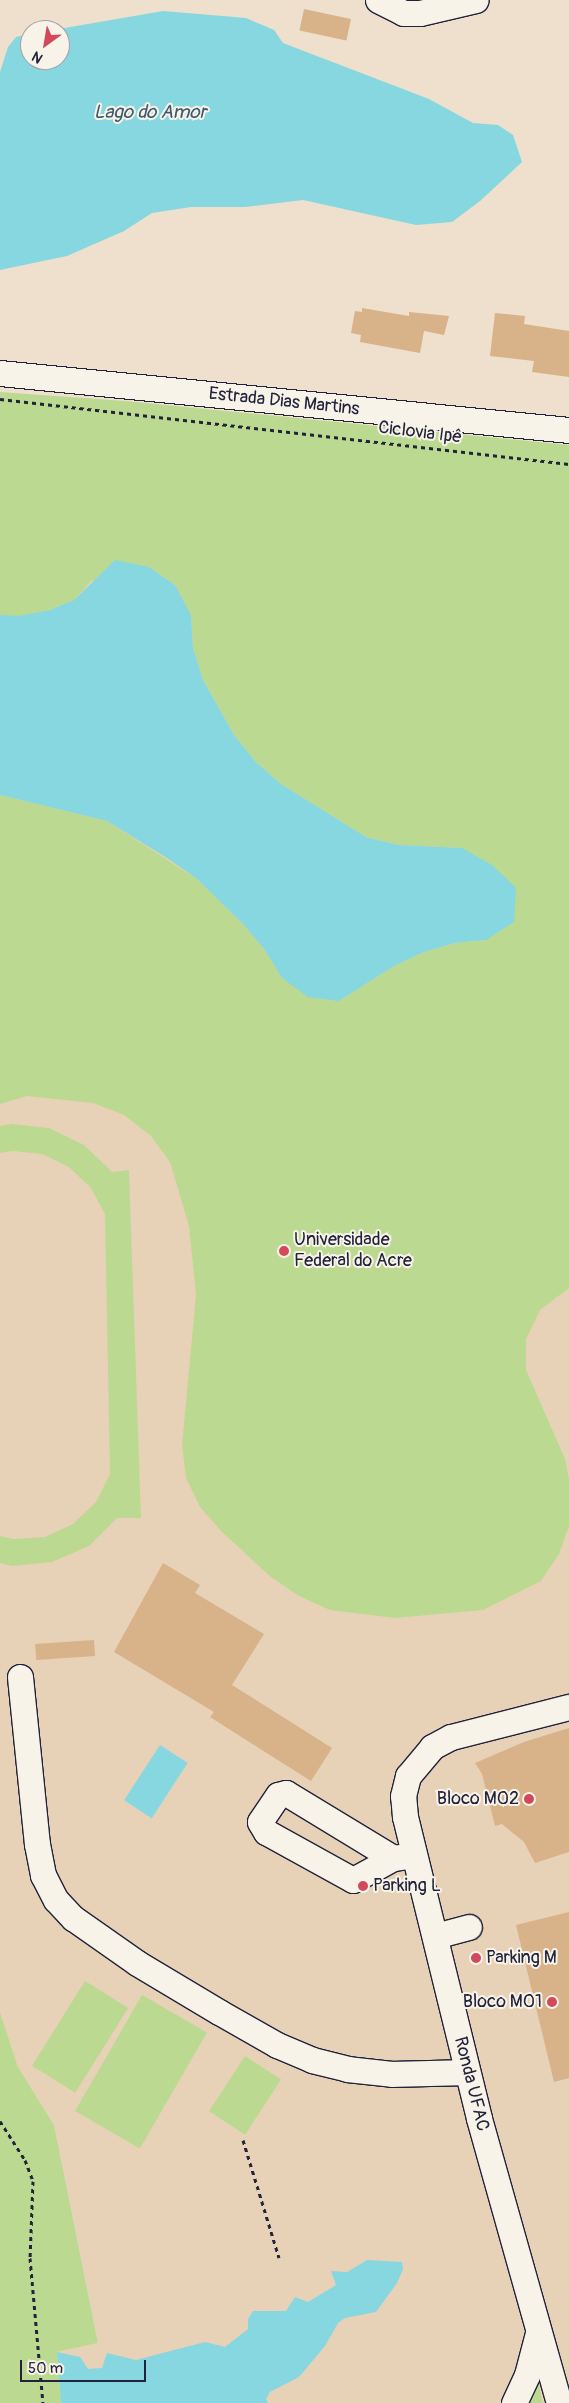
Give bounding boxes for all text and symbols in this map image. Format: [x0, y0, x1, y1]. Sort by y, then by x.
north arrow [20, 20, 70, 70]
text: N [29, 48, 46, 67]
water label: Lago do Amor [94, 102, 206, 124]
street label: Estrada Dias Martins [208, 383, 360, 421]
street label: Ciclovia Ipê [377, 417, 463, 449]
place label: Universidade Federal do Acre [294, 1230, 412, 1272]
marker: Universidade Federal do Acre [278, 1245, 290, 1257]
place label: Bloco M02 [437, 1788, 519, 1810]
marker: Bloco M02 [523, 1793, 535, 1805]
place label: Parking L [373, 1875, 441, 1897]
marker: Parking L [357, 1880, 369, 1892]
place label: Parking M [486, 1947, 557, 1969]
marker: Parking M [470, 1952, 482, 1964]
place label: Bloco M01 [463, 1991, 542, 2013]
marker: Bloco M01 [546, 1996, 558, 2008]
street label: Ronda UFAC [449, 2034, 493, 2134]
scale bar [22, 2350, 149, 2382]
text: 50 m [28, 2359, 63, 2378]

